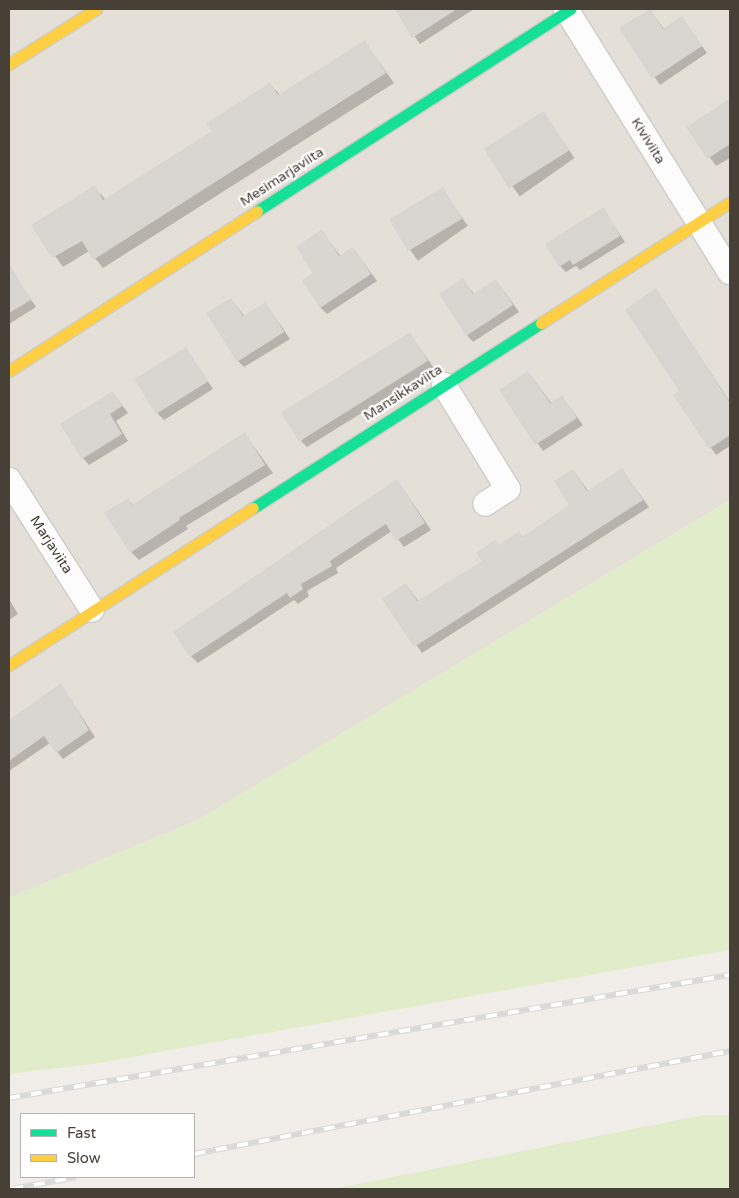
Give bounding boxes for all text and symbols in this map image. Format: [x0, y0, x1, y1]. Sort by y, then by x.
street label: Kiviviita [627, 115, 669, 167]
street label: Mesimarjaviita [237, 144, 327, 210]
street label: Mansikkaviita [360, 361, 446, 425]
street label: Marjaviita [26, 513, 76, 577]
legend [20, 1113, 195, 1178]
text: Fast [67, 1124, 96, 1142]
text: Slow [67, 1149, 101, 1167]

